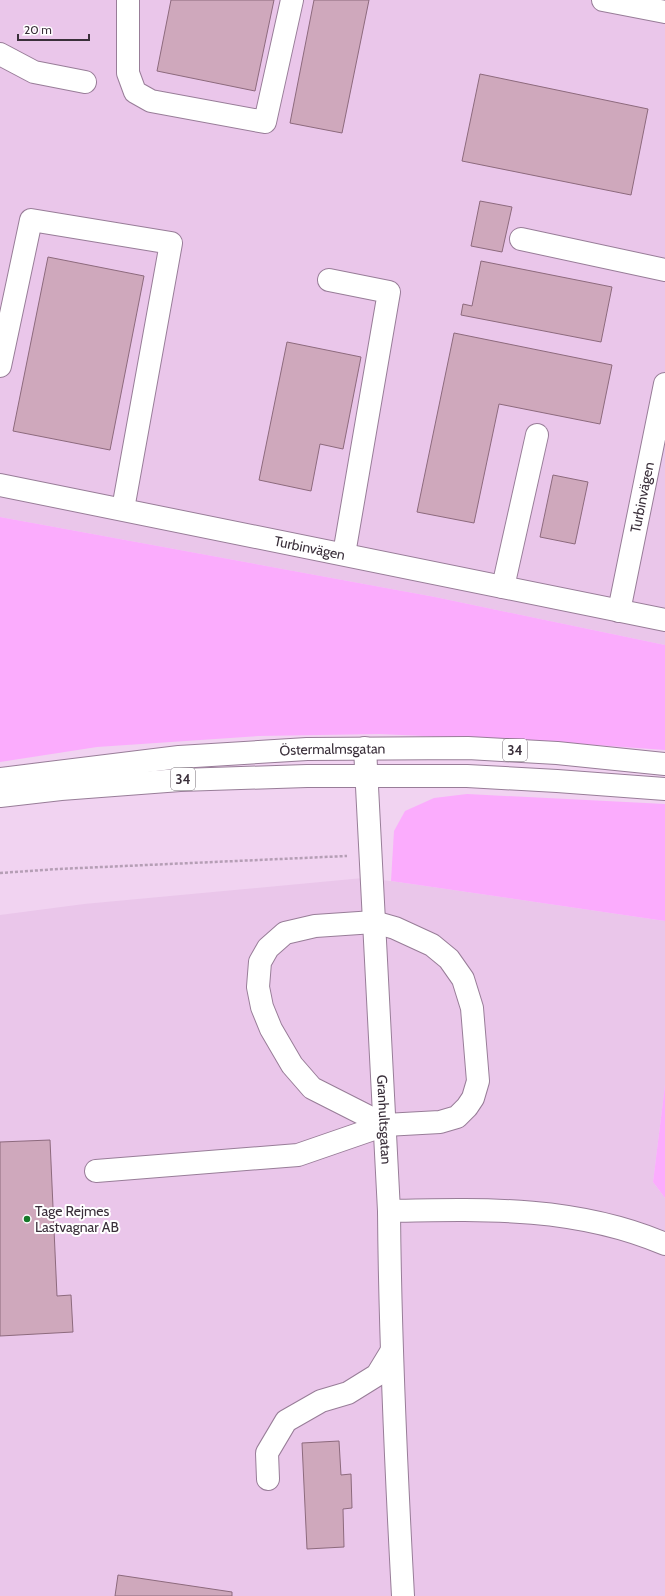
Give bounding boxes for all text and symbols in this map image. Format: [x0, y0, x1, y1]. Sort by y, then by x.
scale bar [18, 16, 89, 42]
text: 20 m [24, 22, 52, 37]
street label: Turbinvägen [626, 460, 658, 534]
street label: Turbinvägen [273, 532, 347, 564]
road number: 34 [503, 739, 527, 761]
street label: Östermalmsgatan [279, 740, 386, 760]
road number: 34 [171, 768, 195, 790]
street label: Granhultsgatan [373, 1074, 396, 1165]
place label: Tage Rejmes Lastvagnar AB [35, 1202, 119, 1236]
marker: Tage Rejmes Lastvagnar AB [22, 1214, 32, 1224]

